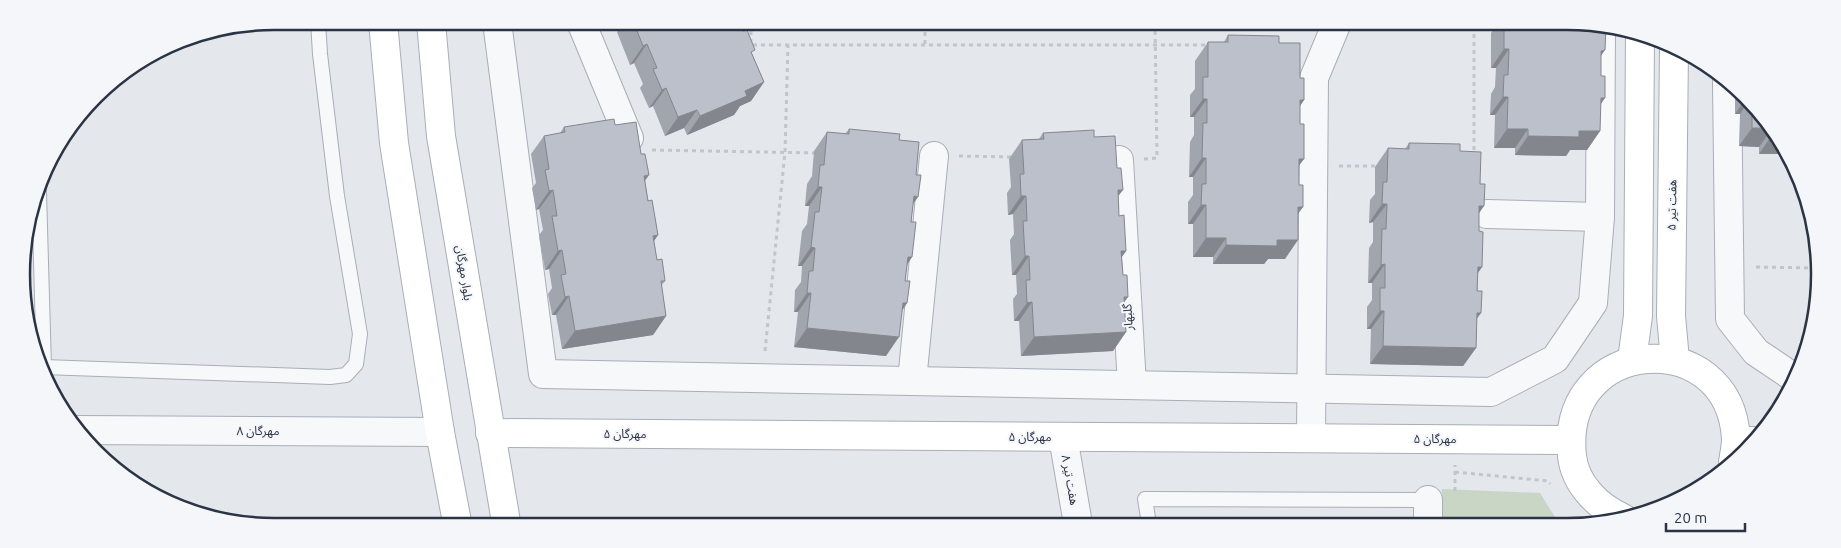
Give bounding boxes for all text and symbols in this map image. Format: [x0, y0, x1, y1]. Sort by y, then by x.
street label: هفت تیر ۵ [1665, 179, 1680, 231]
street label: بلوار مهرگان [453, 244, 475, 302]
street label: گلبهار [1120, 302, 1136, 332]
street label: مهرگان ۸ [237, 424, 279, 438]
street label: مهرگان ۵ [604, 427, 646, 441]
street label: مهرگان ۵ [1009, 430, 1051, 444]
street label: مهرگان ۵ [1414, 432, 1456, 446]
street label: هفت تیر ۸ [1059, 454, 1081, 507]
scale bar [1666, 500, 1745, 532]
text: 20 m [1674, 509, 1707, 526]

